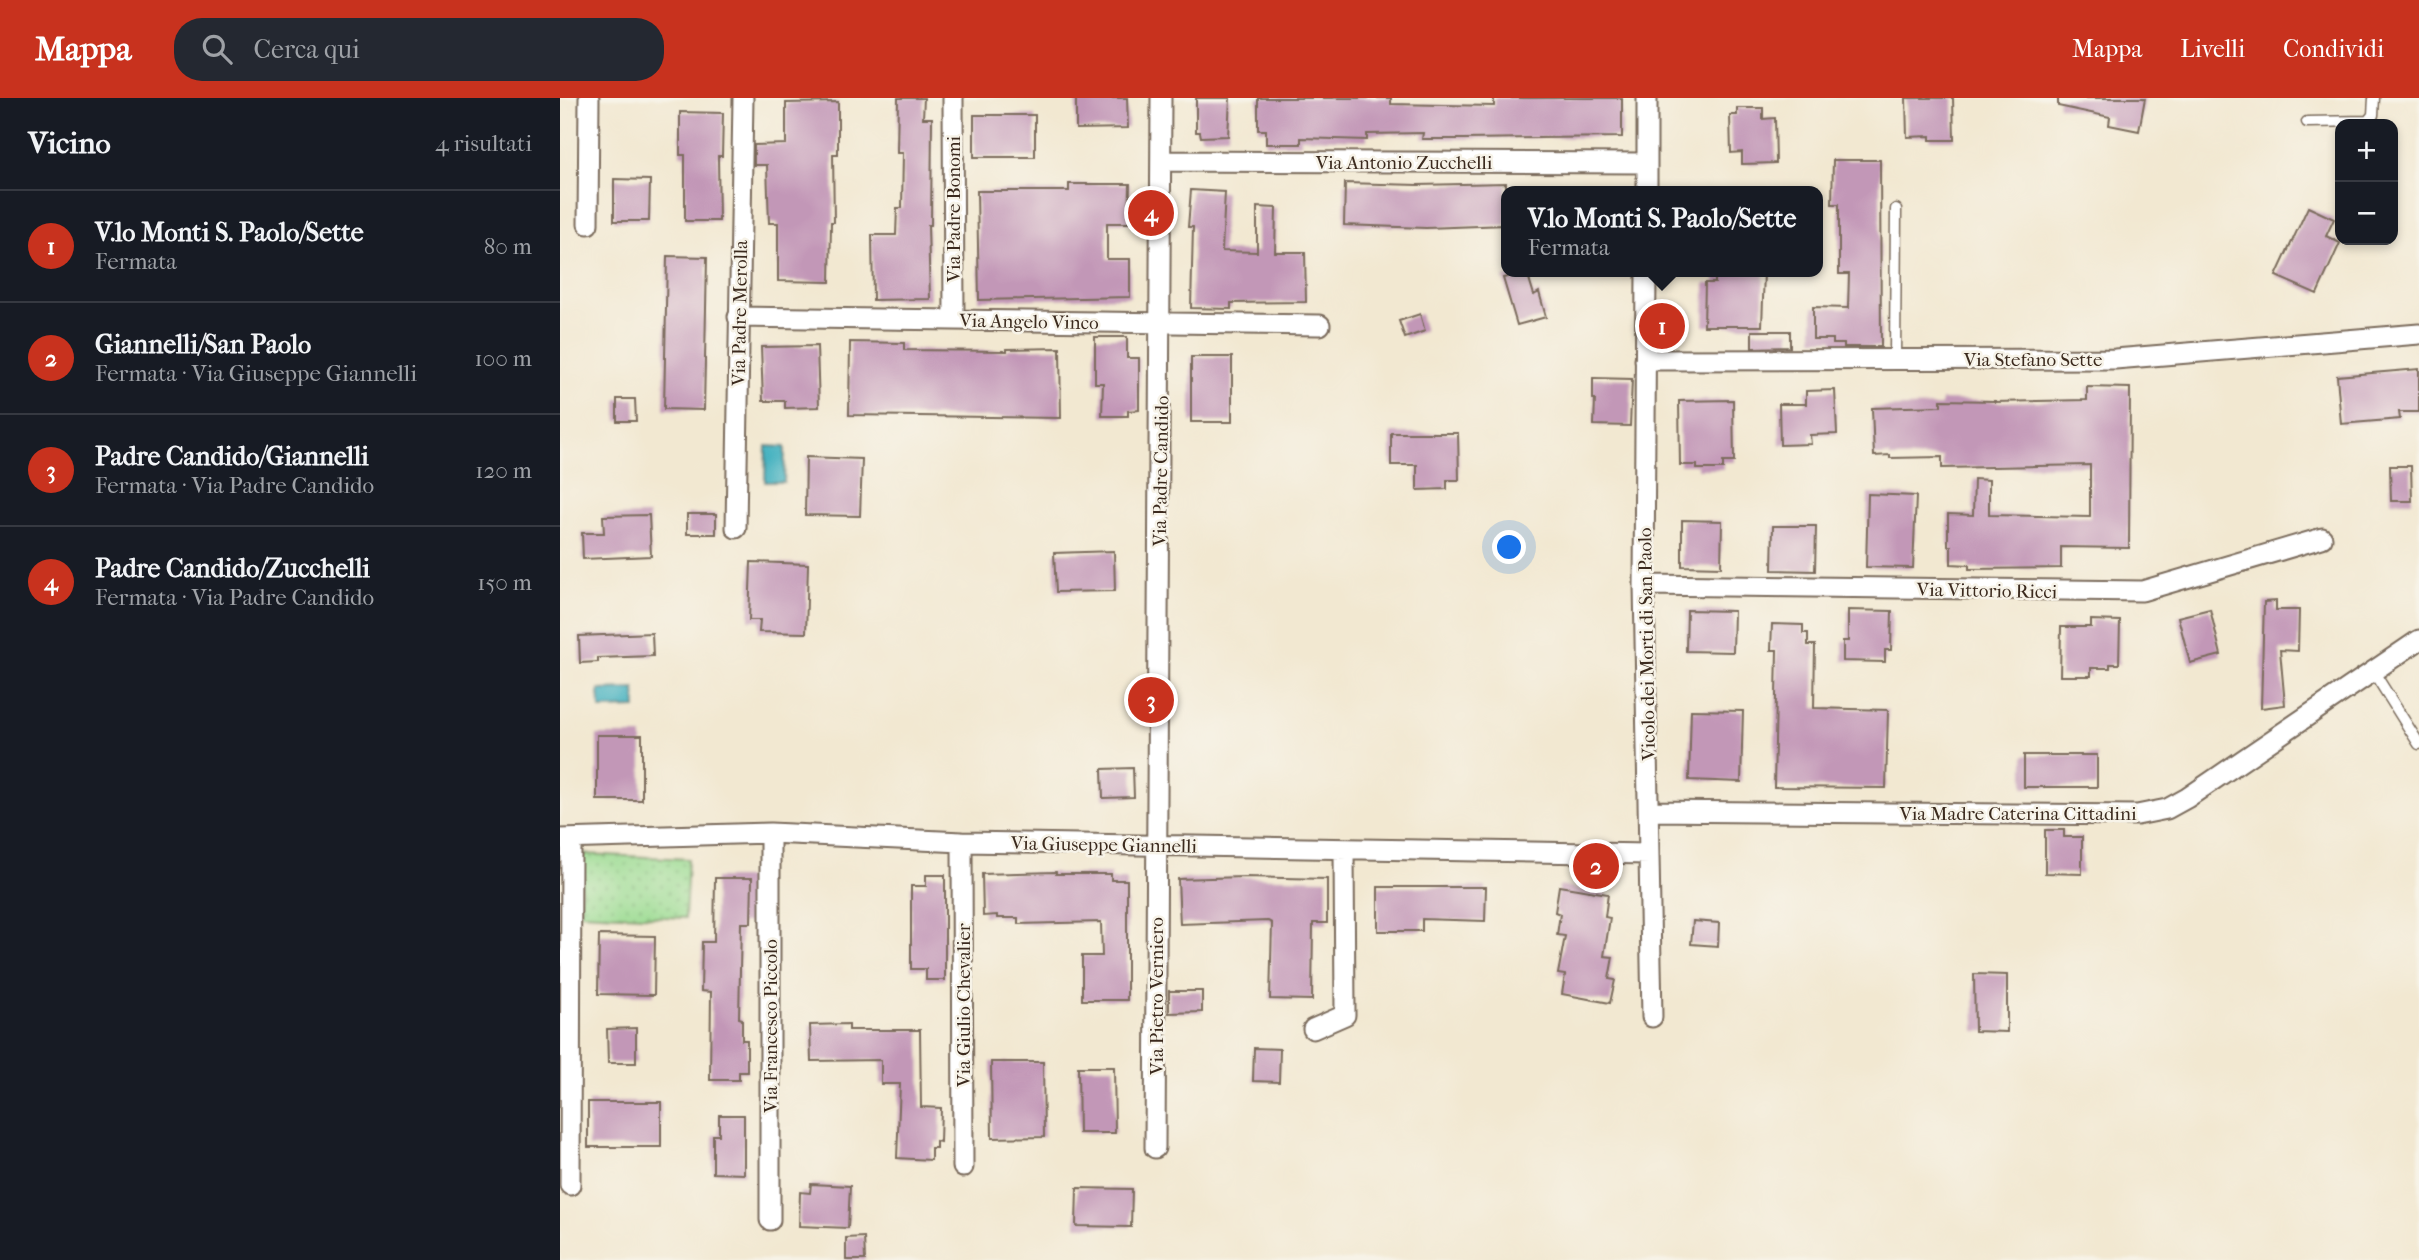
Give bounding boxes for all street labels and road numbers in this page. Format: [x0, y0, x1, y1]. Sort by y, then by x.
street label: Via Padre Bonomi [943, 135, 965, 283]
street label: Via Antonio Zucchelli [1315, 152, 1493, 174]
street label: Via Padre Merolla [728, 240, 752, 387]
street label: Via Angelo Vinco [958, 310, 1099, 334]
street label: Via Stefano Sette [1963, 349, 2102, 371]
street label: Via Padre Candido [1149, 395, 1173, 548]
street label: Vicolo dei Morti di San Paolo [1634, 527, 1660, 762]
street label: Via Vittorio Ricci [1916, 579, 2058, 603]
street label: Via Madre Caterina Cittadini [1898, 803, 2137, 825]
street label: Via Giuseppe Giannelli [1010, 832, 1198, 858]
street label: Via Pietro Verniero [1146, 917, 1168, 1076]
street label: Via Giulio Chevalier [953, 922, 975, 1088]
street label: Via Francesco Piccolo [760, 939, 782, 1114]

